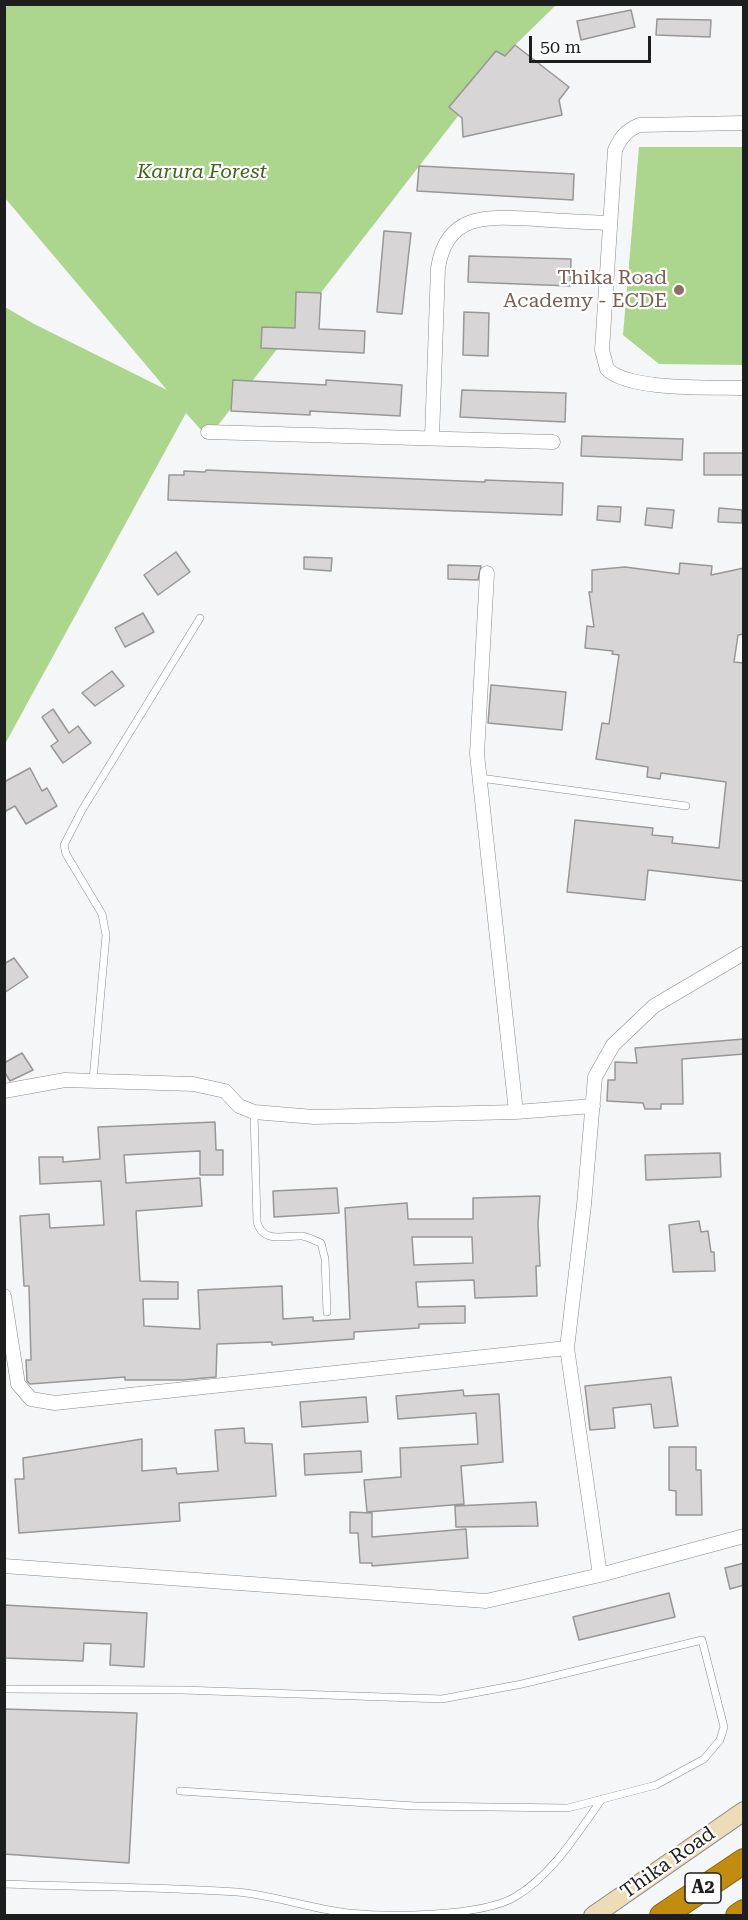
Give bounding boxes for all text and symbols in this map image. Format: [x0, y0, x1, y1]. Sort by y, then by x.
scale bar [532, 24, 654, 62]
text: 50 m [540, 36, 581, 57]
park label: Karura Forest [137, 160, 267, 184]
place label: Thika Road Academy - ECDE [503, 266, 667, 313]
marker: Thika Road Academy - ECDE [672, 283, 686, 297]
street label: Thika Road [616, 1822, 720, 1904]
road number: A2 [685, 1873, 721, 1903]

